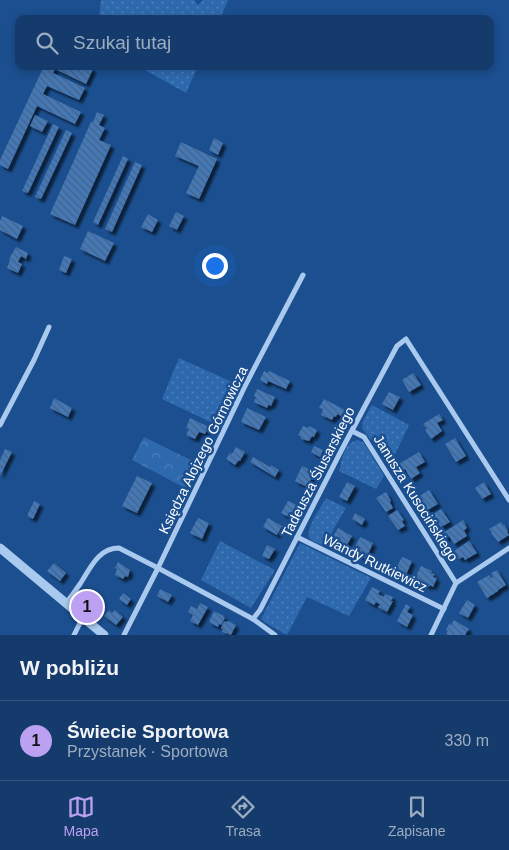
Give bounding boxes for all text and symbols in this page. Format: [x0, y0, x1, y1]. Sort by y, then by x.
search box [15, 15, 494, 70]
icon: search [33, 29, 61, 57]
text: Szukaj tutaj [73, 32, 171, 53]
your location [202, 253, 228, 279]
street label: Księdza Alojzego Górnowicza [155, 363, 251, 536]
street label: Tadeusza Ślusarskiego [277, 404, 358, 540]
street label: Janusza Kusocińskiego [370, 432, 462, 564]
street label: Wandy Rutkiewicz [320, 531, 430, 595]
pin: 1 [71, 588, 103, 626]
text: W pobliżu [20, 656, 119, 679]
text: Świecie Sportowa [67, 721, 229, 742]
text: 1 [32, 732, 40, 749]
text: 330 m [445, 732, 489, 749]
text: Przystanek · Sportowa [67, 743, 228, 760]
tab: Mapa [64, 793, 99, 839]
tab: Trasa [226, 793, 261, 839]
tab: Zapisane [388, 793, 445, 839]

